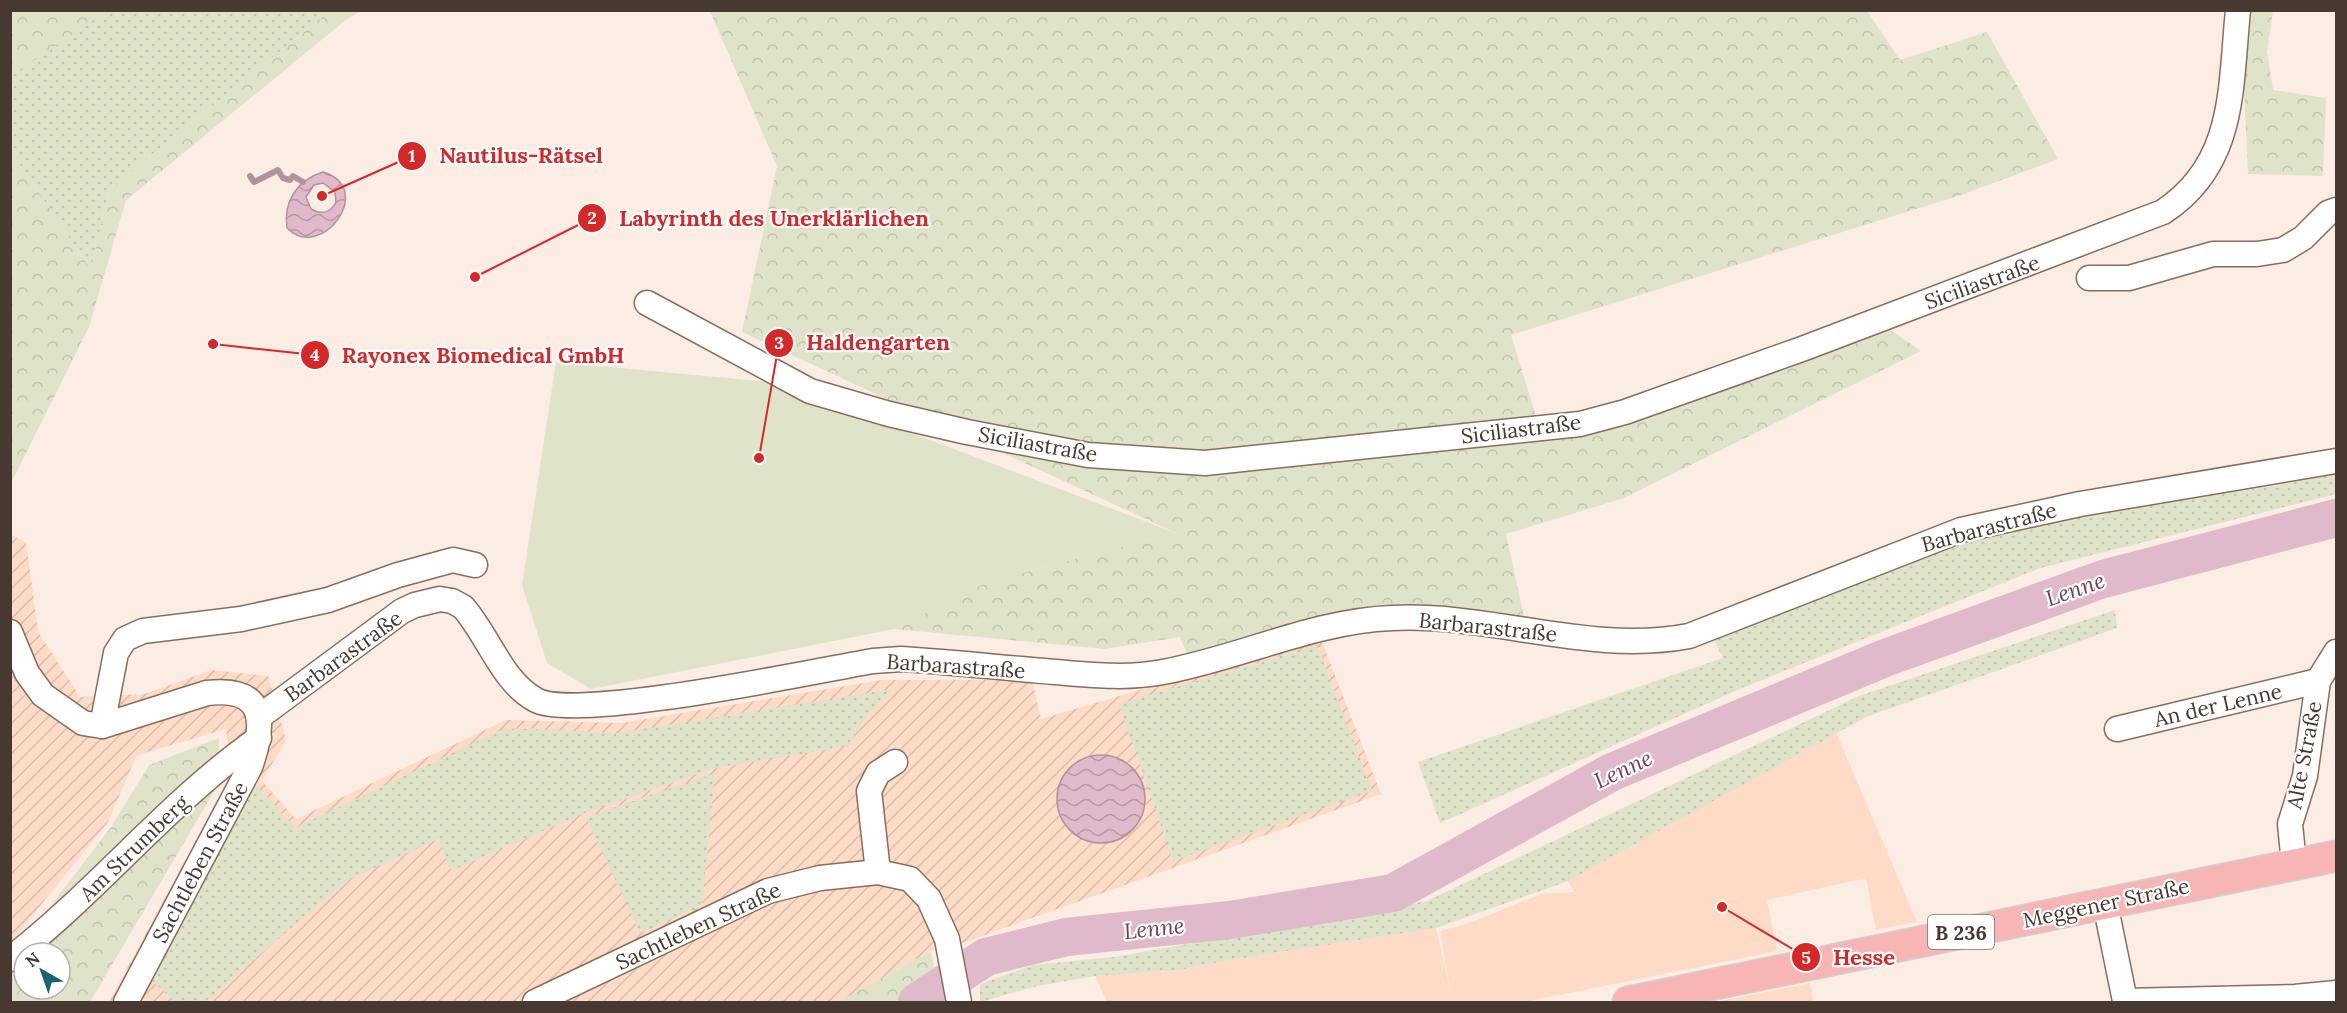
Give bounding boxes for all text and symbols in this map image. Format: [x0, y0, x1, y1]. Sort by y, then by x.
callout: Nautilus-Rätsel [397, 136, 615, 176]
text: Nautilus-Rätsel [439, 141, 603, 169]
text: 1 [408, 144, 416, 167]
callout: Labyrinth des Unerklärlichen [577, 198, 941, 238]
text: Labyrinth des Unerklärlichen [619, 204, 929, 232]
text: 2 [587, 206, 597, 229]
street label: Siciliastraße [1921, 249, 2043, 315]
callout: Haldengarten [764, 323, 962, 363]
text: Haldengarten [806, 328, 950, 356]
text: 3 [774, 331, 784, 354]
callout: Rayonex Biomedical GmbH [300, 335, 637, 375]
text: Rayonex Biomedical GmbH [342, 341, 624, 369]
text: 4 [310, 343, 320, 366]
street label: Siciliastraße [1460, 408, 1582, 450]
street label: Siciliastraße [976, 420, 1100, 468]
street label: Barbarastraße [1918, 496, 2060, 558]
water label: Lenne [2042, 566, 2108, 612]
street label: Barbarastraße [279, 604, 407, 708]
street label: Barbarastraße [1417, 606, 1559, 648]
street label: Barbarastraße [886, 648, 1026, 684]
street label: An der Lenne [2150, 677, 2285, 733]
street label: Alte Straße [2280, 699, 2328, 812]
water label: Lenne [1590, 743, 1656, 795]
street label: Sachtleben Straße [146, 777, 254, 947]
street label: Am Strumberg [73, 789, 195, 908]
street label: Meggener Straße [2020, 872, 2192, 934]
street label: Sachtleben Straße [611, 876, 785, 976]
water label: Lenne [1122, 911, 1186, 945]
road number: B 236 [1928, 915, 1994, 949]
callout: Hesse [1791, 937, 1907, 977]
north arrow [12, 941, 72, 1001]
text: Hesse [1833, 943, 1895, 971]
text: 5 [1801, 946, 1811, 969]
text: N [21, 948, 44, 971]

